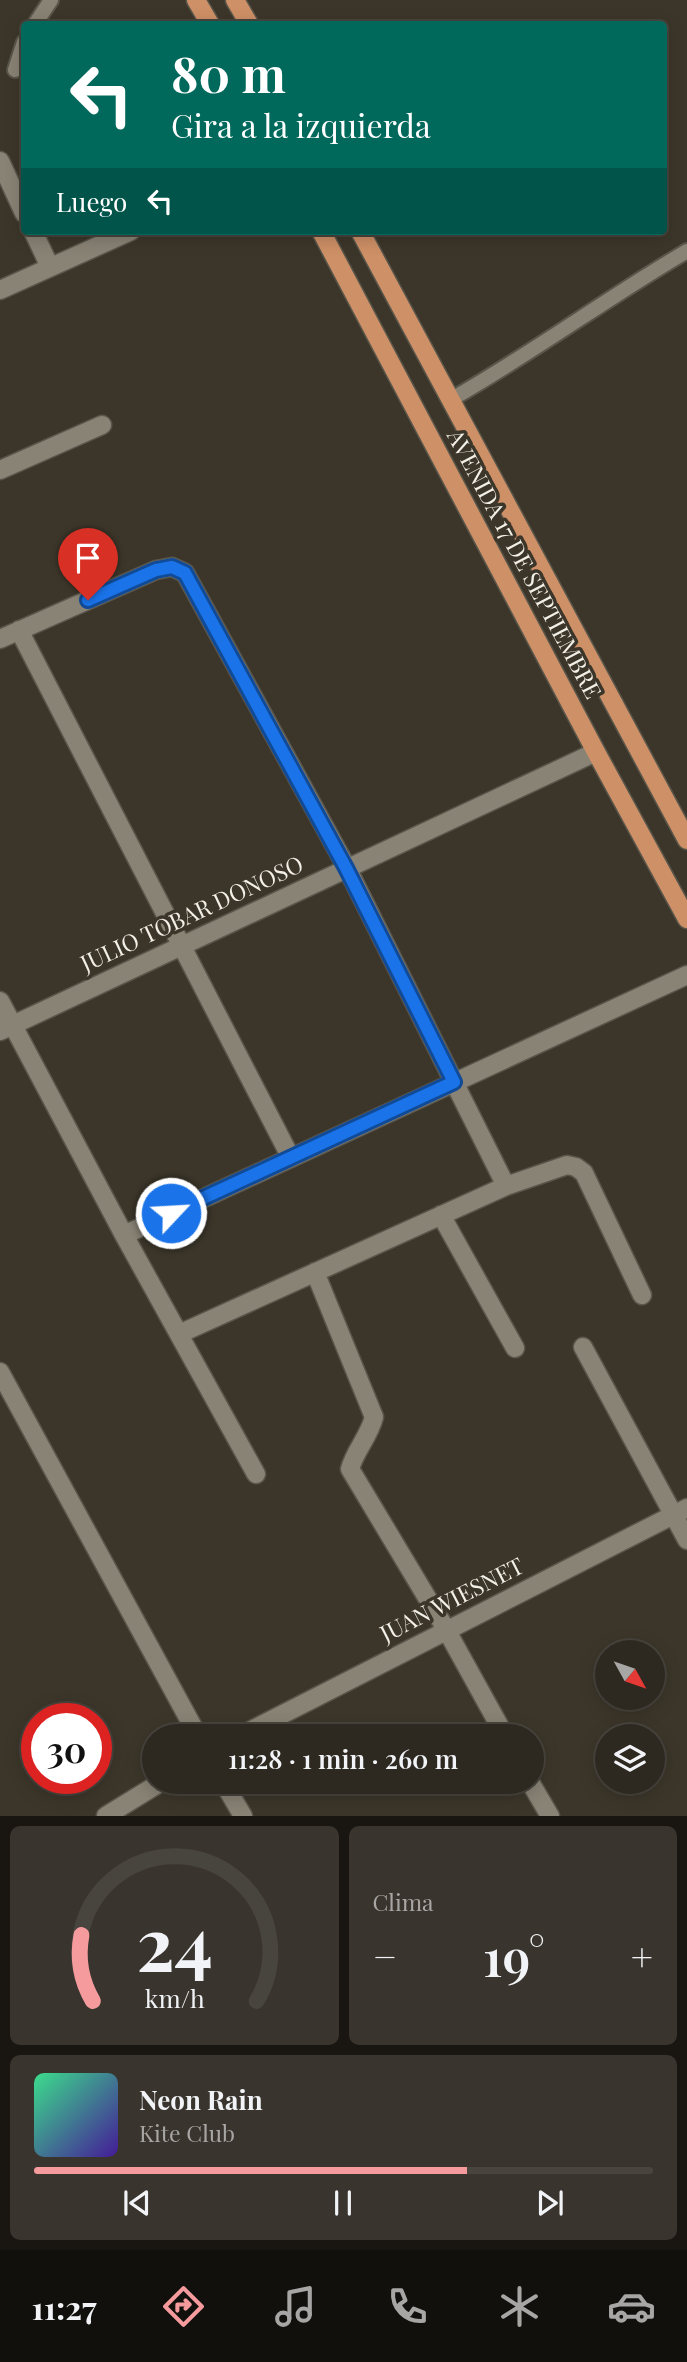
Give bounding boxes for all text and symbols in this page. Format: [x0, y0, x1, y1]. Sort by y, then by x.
text: 80 m [171, 40, 286, 105]
icon: left [56, 49, 147, 140]
text: Gira a la izquierda [171, 103, 431, 146]
icon: left [141, 182, 179, 220]
text: Luego [56, 184, 127, 219]
street label: AVENIDA 17 DE SEPTIEMBRE [441, 422, 610, 703]
pin [58, 528, 118, 600]
icon: arrive [69, 539, 107, 577]
street label: JULIO TOBAR DONOSO [74, 847, 308, 978]
position arrow [134, 1176, 208, 1250]
street label: JUAN WIESNET [373, 1549, 528, 1649]
north arrow [595, 1640, 665, 1710]
map controls [595, 1640, 665, 1794]
speed limit sign: 30 [21, 1703, 112, 1794]
button: layers [595, 1724, 665, 1794]
text: 11:28 · 1 min · 260 m [228, 1741, 458, 1776]
text: Clima [373, 1886, 434, 1917]
text: 24 [136, 1893, 213, 1990]
text: 19° [483, 1921, 545, 1990]
text: − [373, 1930, 397, 1981]
text: + [631, 1930, 653, 1981]
text: km/h [144, 1981, 205, 2014]
text: Neon Rain [139, 2082, 263, 2117]
text: Kite Club [139, 2117, 235, 2148]
icon: previous [118, 2184, 156, 2222]
icon: pause [324, 2184, 362, 2222]
icon: next [531, 2184, 569, 2222]
icon: directions [159, 2282, 208, 2331]
icon: music [271, 2282, 320, 2331]
icon: phone [383, 2282, 432, 2331]
icon: climate [495, 2282, 544, 2331]
icon: car [607, 2282, 656, 2331]
text: 11:27 [31, 2285, 97, 2328]

